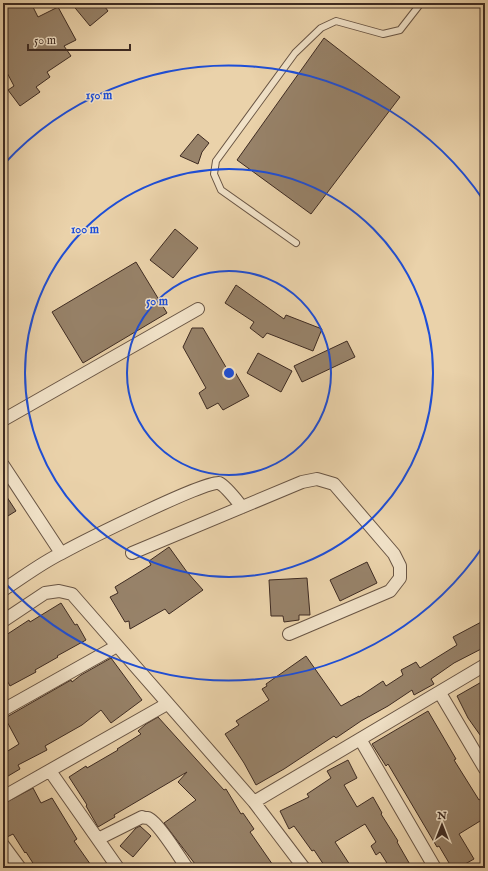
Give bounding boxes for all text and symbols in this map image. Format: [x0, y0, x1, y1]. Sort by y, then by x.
scale bar [28, 26, 130, 52]
text: 50 m [34, 33, 56, 48]
text: 150 m [86, 88, 113, 103]
text: 100 m [71, 222, 100, 237]
text: 50 m [146, 294, 169, 309]
centre of rings [222, 366, 236, 380]
north arrow [422, 805, 462, 845]
text: N [436, 809, 447, 823]

